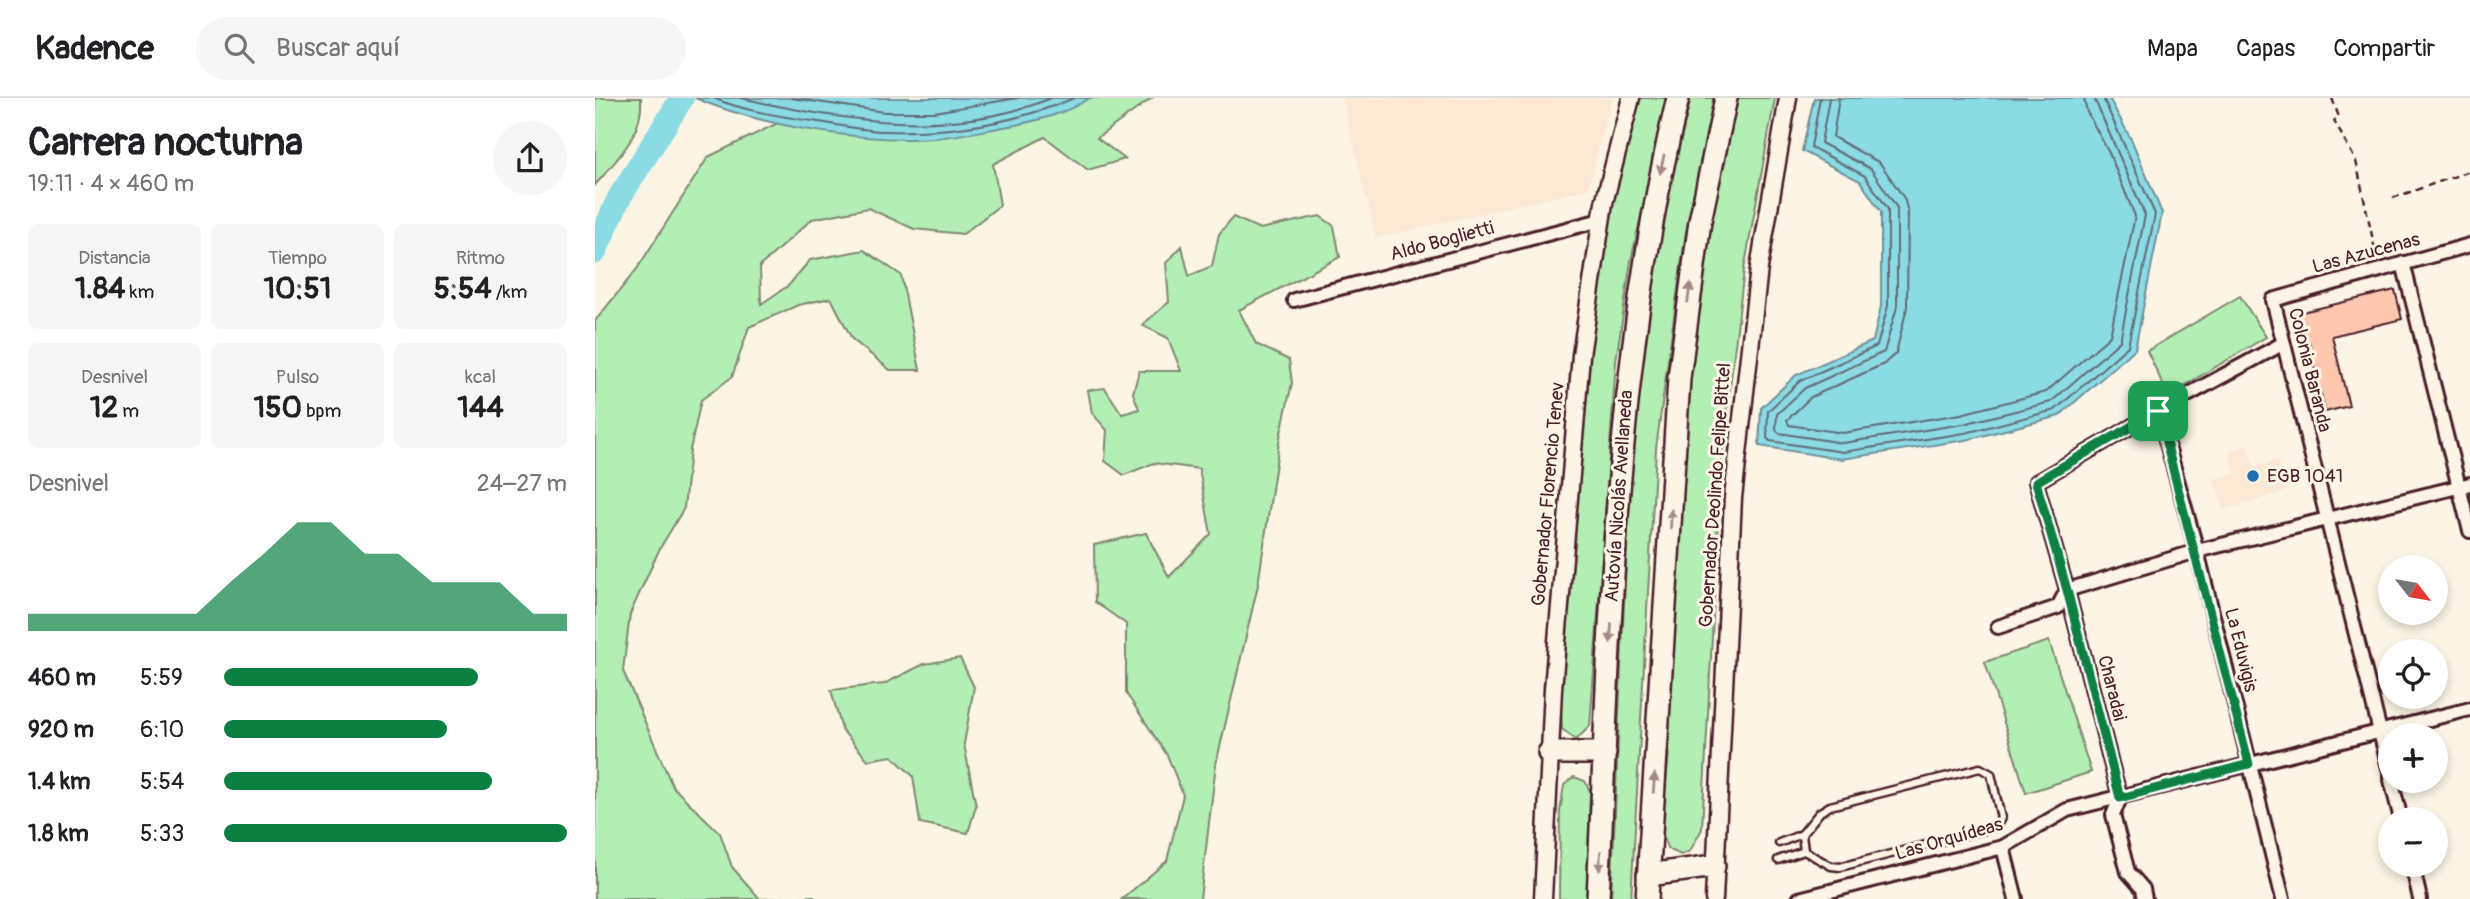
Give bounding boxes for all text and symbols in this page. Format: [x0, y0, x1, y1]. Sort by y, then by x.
search box [196, 17, 686, 80]
text: Kadence [35, 28, 154, 69]
icon: search [220, 29, 258, 67]
text: Buscar aquí [276, 32, 400, 64]
text: Mapa [2147, 34, 2198, 63]
text: Capas [2236, 34, 2295, 63]
text: Compartir [2333, 34, 2435, 63]
text: Carrera nocturna [28, 119, 303, 167]
button: share [493, 121, 567, 195]
one-way arrow [1657, 153, 1668, 175]
text: 19:11 · 4 × 460 m [28, 169, 194, 198]
street label: Aldo Boglietti [1387, 216, 1497, 266]
street label: Las Azucenas [2310, 227, 2423, 279]
text: Distancia [78, 246, 151, 270]
text: Tiempo [268, 246, 327, 270]
text: Ritmo [456, 246, 505, 270]
text: 1.84 [75, 270, 125, 307]
text: 10:51 [263, 270, 332, 307]
text: 5:54 [434, 270, 492, 307]
text: km [125, 280, 154, 304]
text: /km [492, 280, 527, 304]
one-way arrow [1684, 282, 1695, 304]
street label: Colonia Baranda [2283, 305, 2337, 435]
street label: Gobernador Deolindo Felipe Bittel [1694, 362, 1736, 628]
text: Desnivel [81, 365, 148, 389]
text: Pulso [276, 365, 319, 389]
text: kcal [465, 365, 496, 389]
street label: Gobernador Florencio Tenev [1526, 381, 1570, 607]
pin [2128, 381, 2188, 441]
text: 12 [90, 389, 118, 426]
text: 150 [254, 389, 302, 426]
text: 144 [457, 389, 504, 426]
street label: Autovía Nicolás Avellaneda [1600, 389, 1638, 603]
icon: arrive [2139, 392, 2177, 430]
text: m [118, 399, 139, 423]
text: bpm [302, 399, 341, 423]
place label: EGB 1041 [2267, 464, 2343, 488]
marker: EGB 1041 [2245, 468, 2261, 484]
text: Desnivel [28, 469, 109, 498]
text: 24–27 m [477, 469, 567, 498]
one-way arrow [1666, 508, 1677, 530]
north arrow [2378, 555, 2448, 625]
map controls [2378, 555, 2448, 877]
street label: La Eduvigis [2219, 605, 2263, 695]
one-way arrow [1605, 623, 1616, 645]
button: locate [2378, 639, 2448, 709]
street label: Charadai [2092, 653, 2132, 723]
text: 460 m [28, 663, 96, 692]
text: 5:59 [140, 663, 183, 692]
text: 920 m [28, 715, 94, 744]
text: 6:10 [140, 715, 184, 744]
button: + [2378, 723, 2448, 793]
text: 1.4 km [28, 767, 90, 796]
text: 5:54 [140, 767, 184, 796]
one-way arrow [1649, 772, 1660, 794]
button: − [2378, 807, 2448, 877]
street label: Las Orquídeas [1892, 812, 2006, 866]
text: 1.8 km [28, 819, 89, 848]
text: 5:33 [140, 819, 184, 848]
one-way arrow [1594, 850, 1605, 872]

